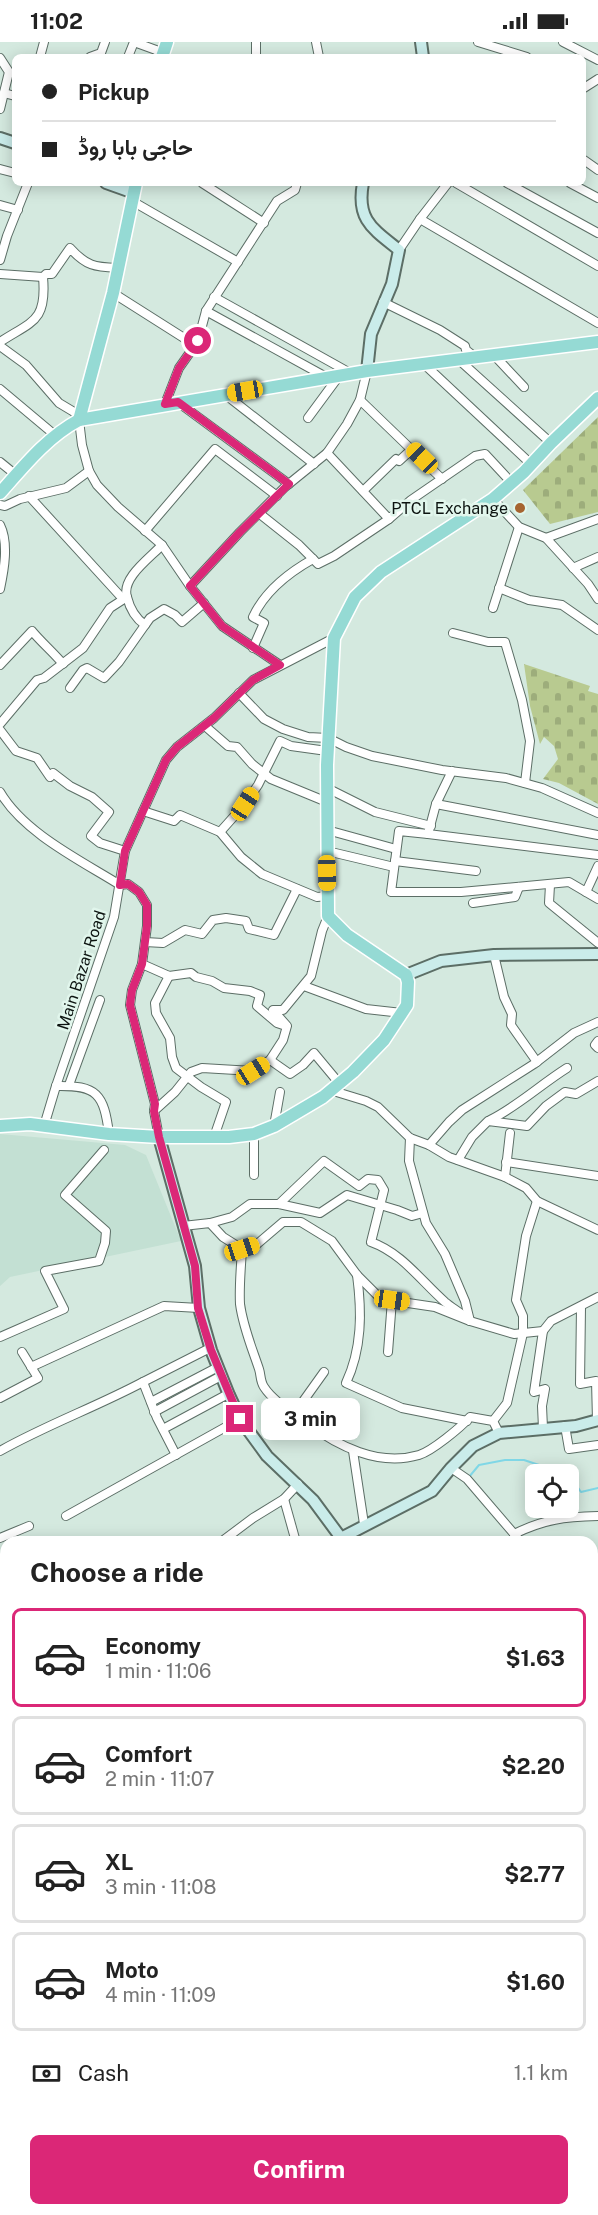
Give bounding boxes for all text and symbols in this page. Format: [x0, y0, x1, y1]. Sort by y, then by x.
text: 11:02 [30, 8, 83, 34]
text: Pickup [78, 79, 149, 105]
text: حاجی بابا روڈ [78, 134, 193, 160]
route start [184, 327, 211, 354]
car [226, 379, 264, 403]
car [403, 439, 441, 477]
place label: PTCL Exchange [391, 499, 508, 518]
marker: PTCL Exchange [513, 501, 527, 515]
car [228, 784, 262, 824]
car [318, 855, 336, 891]
street label: Main Bazar Road [53, 908, 110, 1032]
car [233, 1054, 273, 1088]
car [222, 1235, 262, 1263]
car [373, 1289, 411, 1311]
callout: 3 min [261, 1398, 360, 1440]
route end [226, 1405, 253, 1432]
text: 3 min [284, 1407, 337, 1431]
map controls [525, 1464, 579, 1518]
button: locate [525, 1464, 579, 1518]
text: Choose a ride [30, 1556, 204, 1588]
icon: car [33, 1631, 87, 1685]
text: Economy [105, 1633, 201, 1659]
text: $1.63 [506, 1645, 565, 1671]
text: 1 min · 11:06 [105, 1659, 211, 1683]
icon: car [33, 1739, 87, 1793]
text: Comfort [105, 1741, 192, 1767]
text: $2.20 [502, 1753, 565, 1779]
text: 2 min · 11:07 [105, 1767, 215, 1791]
icon: car [33, 1847, 87, 1901]
text: XL [105, 1849, 133, 1875]
text: $2.77 [504, 1861, 565, 1887]
text: 3 min · 11:08 [105, 1875, 216, 1899]
icon: car [33, 1955, 87, 2009]
text: Moto [105, 1957, 159, 1983]
text: $1.60 [506, 1969, 565, 1995]
text: 4 min · 11:09 [105, 1983, 216, 2007]
icon: cash [30, 2057, 63, 2090]
text: Cash [78, 2060, 129, 2086]
text: 1.1 km [514, 2061, 568, 2085]
button: Confirm [30, 2135, 568, 2204]

